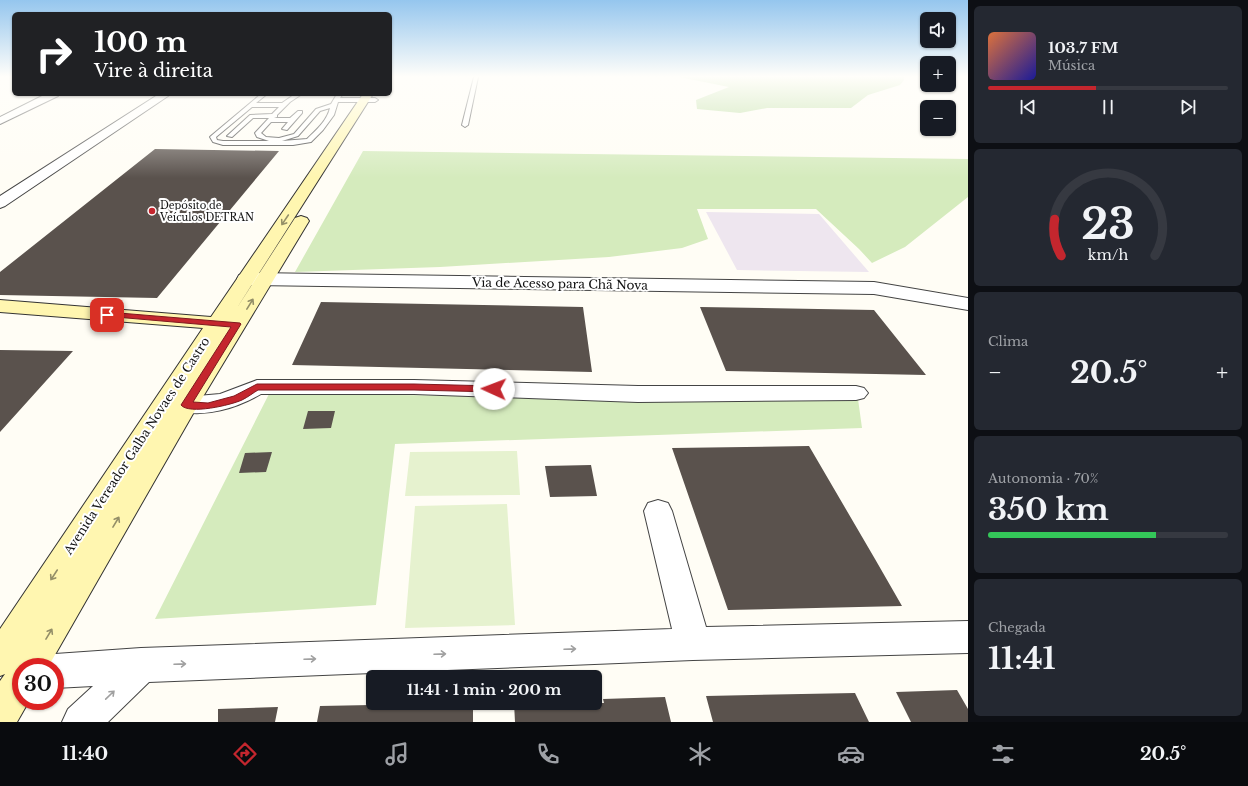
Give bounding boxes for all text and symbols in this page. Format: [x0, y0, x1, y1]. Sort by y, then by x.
map controls [920, 12, 956, 136]
button: sound [920, 12, 956, 48]
text: 100 m [94, 25, 187, 60]
icon: right [28, 28, 80, 80]
text: 103.7 FM [1048, 38, 1118, 57]
button: + [920, 56, 956, 92]
text: Música [1048, 57, 1095, 74]
text: Vire à direita [94, 60, 213, 82]
icon: previous [1017, 96, 1039, 118]
icon: pause [1097, 96, 1119, 118]
icon: next [1177, 96, 1199, 118]
button: − [920, 100, 956, 136]
place label: Depósito de Veículos DETRAN [159, 199, 254, 224]
text: 23 [1081, 199, 1135, 250]
marker: Depósito de Veículos DETRAN [147, 206, 157, 216]
one-way arrow [281, 214, 289, 225]
text: km/h [1088, 245, 1128, 263]
street label: Via de Acesso para Chã Nova [471, 274, 649, 293]
pin [90, 298, 124, 332]
one-way arrow [246, 299, 254, 310]
icon: arrive [96, 304, 118, 326]
text: Clima [988, 333, 1028, 350]
street label: Avenida Vereador Galba Novaes de Castro [60, 334, 213, 558]
text: 20.5° [1070, 354, 1148, 391]
text: − [988, 359, 1002, 386]
text: + [1216, 359, 1228, 386]
position arrow [473, 368, 515, 410]
text: Autonomia · 70% [988, 470, 1099, 487]
text: 350 km [988, 491, 1109, 528]
one-way arrow [113, 516, 121, 528]
one-way arrow [50, 569, 58, 580]
text: Chegada [988, 619, 1046, 636]
one-way arrow [46, 628, 54, 640]
text: 11:41 [988, 640, 1056, 677]
one-way arrow [563, 645, 576, 653]
one-way arrow [433, 650, 446, 658]
one-way arrow [303, 655, 316, 663]
speed limit sign: 30 [12, 658, 64, 710]
one-way arrow [173, 660, 186, 668]
text: 11:41 · 1 min · 200 m [407, 680, 561, 699]
one-way arrow [105, 690, 115, 700]
icon: directions [231, 740, 259, 768]
icon: music [383, 740, 411, 768]
icon: phone [534, 740, 562, 768]
icon: climate [686, 740, 714, 768]
icon: car [837, 740, 865, 768]
icon: filters [989, 740, 1017, 768]
text: 11:40 [62, 743, 108, 765]
text: 20.5° [1140, 743, 1186, 765]

